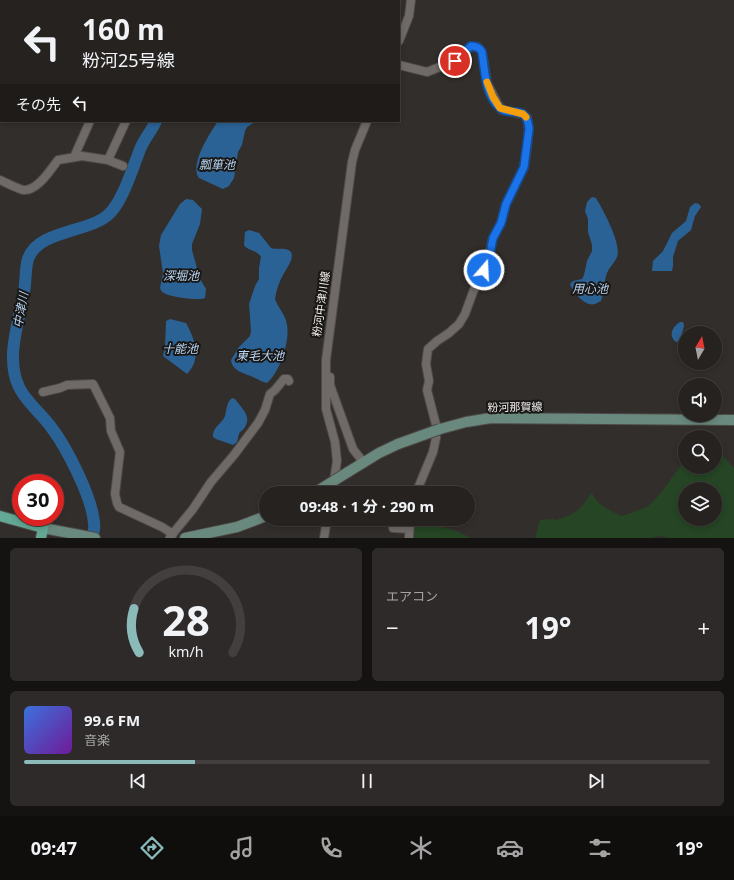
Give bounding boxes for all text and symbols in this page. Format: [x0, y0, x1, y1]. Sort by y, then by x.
text: 160 m [82, 10, 165, 48]
icon: left [16, 16, 68, 68]
pin [438, 44, 472, 78]
text: 粉河25号線 [82, 48, 175, 72]
icon: arrive [444, 50, 466, 72]
icon: left [69, 92, 91, 114]
text: その先 [16, 94, 61, 114]
water label: 瓢箪池 [199, 156, 236, 173]
position arrow [463, 249, 505, 291]
water label: 深堀池 [163, 267, 200, 284]
street label: 粉河中津川線 [308, 270, 333, 338]
water label: 用心池 [572, 280, 609, 297]
water label: 中津川 [9, 289, 32, 329]
north arrow [678, 326, 722, 370]
map controls [678, 326, 722, 526]
water label: 十能池 [162, 340, 199, 357]
water label: 東毛大池 [236, 347, 285, 364]
button: sound [678, 378, 722, 422]
street label: 粉河那賀線 [487, 399, 543, 414]
button: search [678, 430, 722, 474]
speed limit sign: 30 [12, 474, 64, 526]
button: layers [678, 482, 722, 526]
text: 09:48 · 1 分 · 290 m [300, 496, 434, 516]
text: エアコン [386, 587, 438, 605]
text: 28 [162, 591, 210, 647]
text: 19° [524, 607, 572, 648]
text: − [386, 612, 399, 642]
text: + [697, 612, 710, 642]
text: km/h [168, 641, 204, 660]
text: 99.6 FM [84, 710, 140, 730]
text: 音楽 [84, 731, 110, 749]
icon: previous [127, 770, 149, 792]
icon: pause [356, 770, 378, 792]
icon: next [585, 770, 607, 792]
icon: directions [138, 834, 166, 862]
icon: music [228, 834, 256, 862]
icon: phone [317, 834, 345, 862]
icon: climate [407, 834, 435, 862]
icon: car [496, 834, 524, 862]
icon: filters [586, 834, 614, 862]
text: 09:47 [31, 836, 77, 860]
text: 19° [675, 836, 703, 860]

